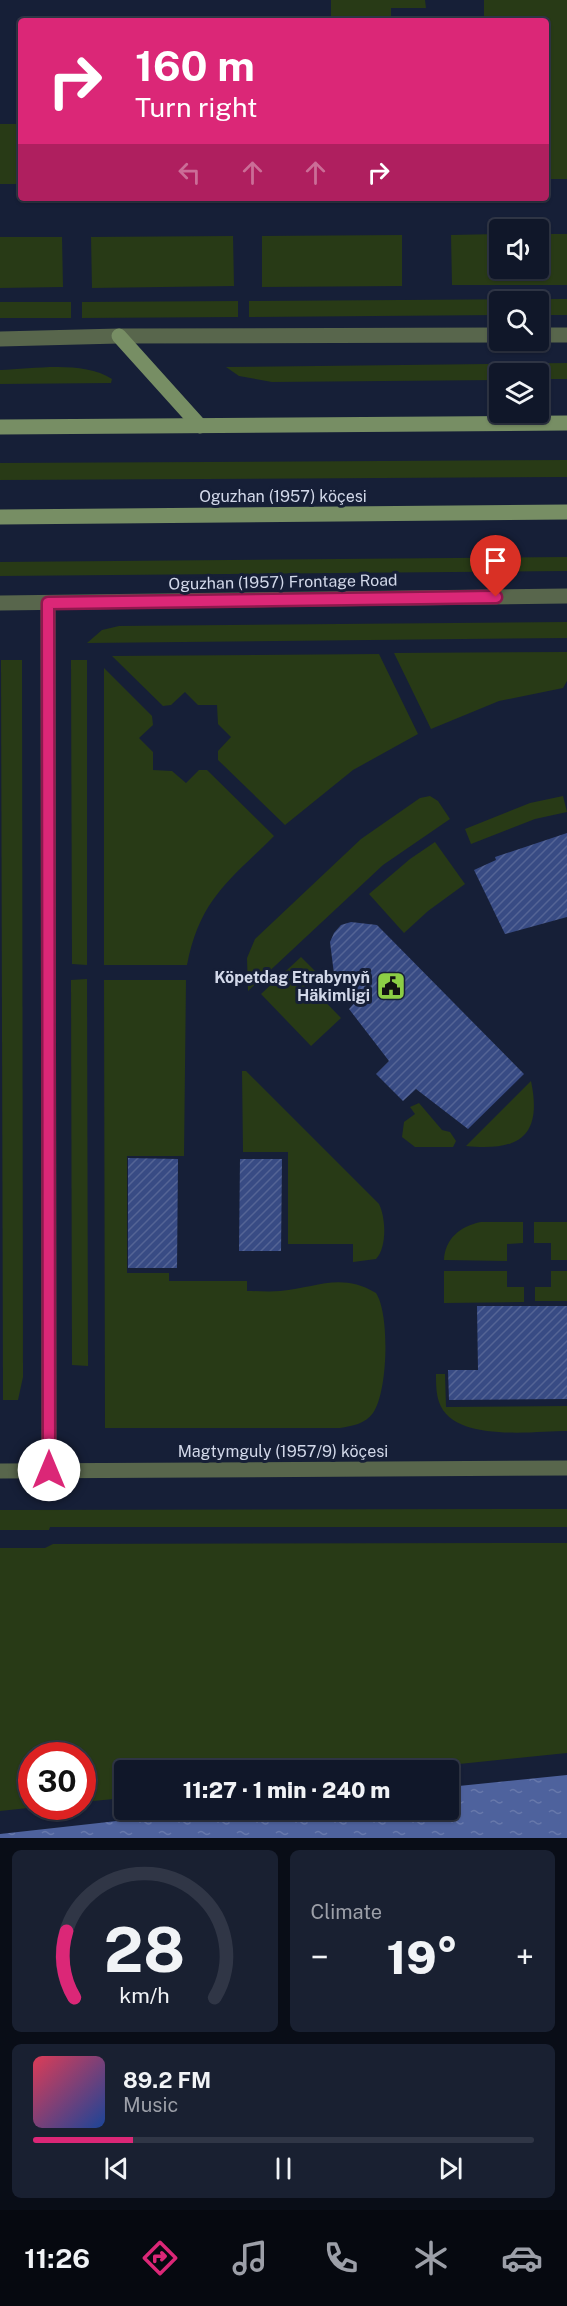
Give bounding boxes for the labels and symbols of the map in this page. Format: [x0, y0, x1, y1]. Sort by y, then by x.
street label: Oguzhan (1957) köçesi [199, 487, 367, 506]
pin [470, 535, 521, 597]
street label: Oguzhan (1957) Frontage Road [168, 571, 398, 593]
place label: Köpetdag Etrabynyň Häkimligi [214, 968, 370, 1005]
public building icon: Köpetdag Etrabynyň Häkimligi [375, 970, 407, 1002]
position arrow [17, 1438, 81, 1502]
street label: Magtymguly (1957/9) köçesi [178, 1442, 388, 1461]
speed limit sign: 30 [18, 1742, 96, 1820]

